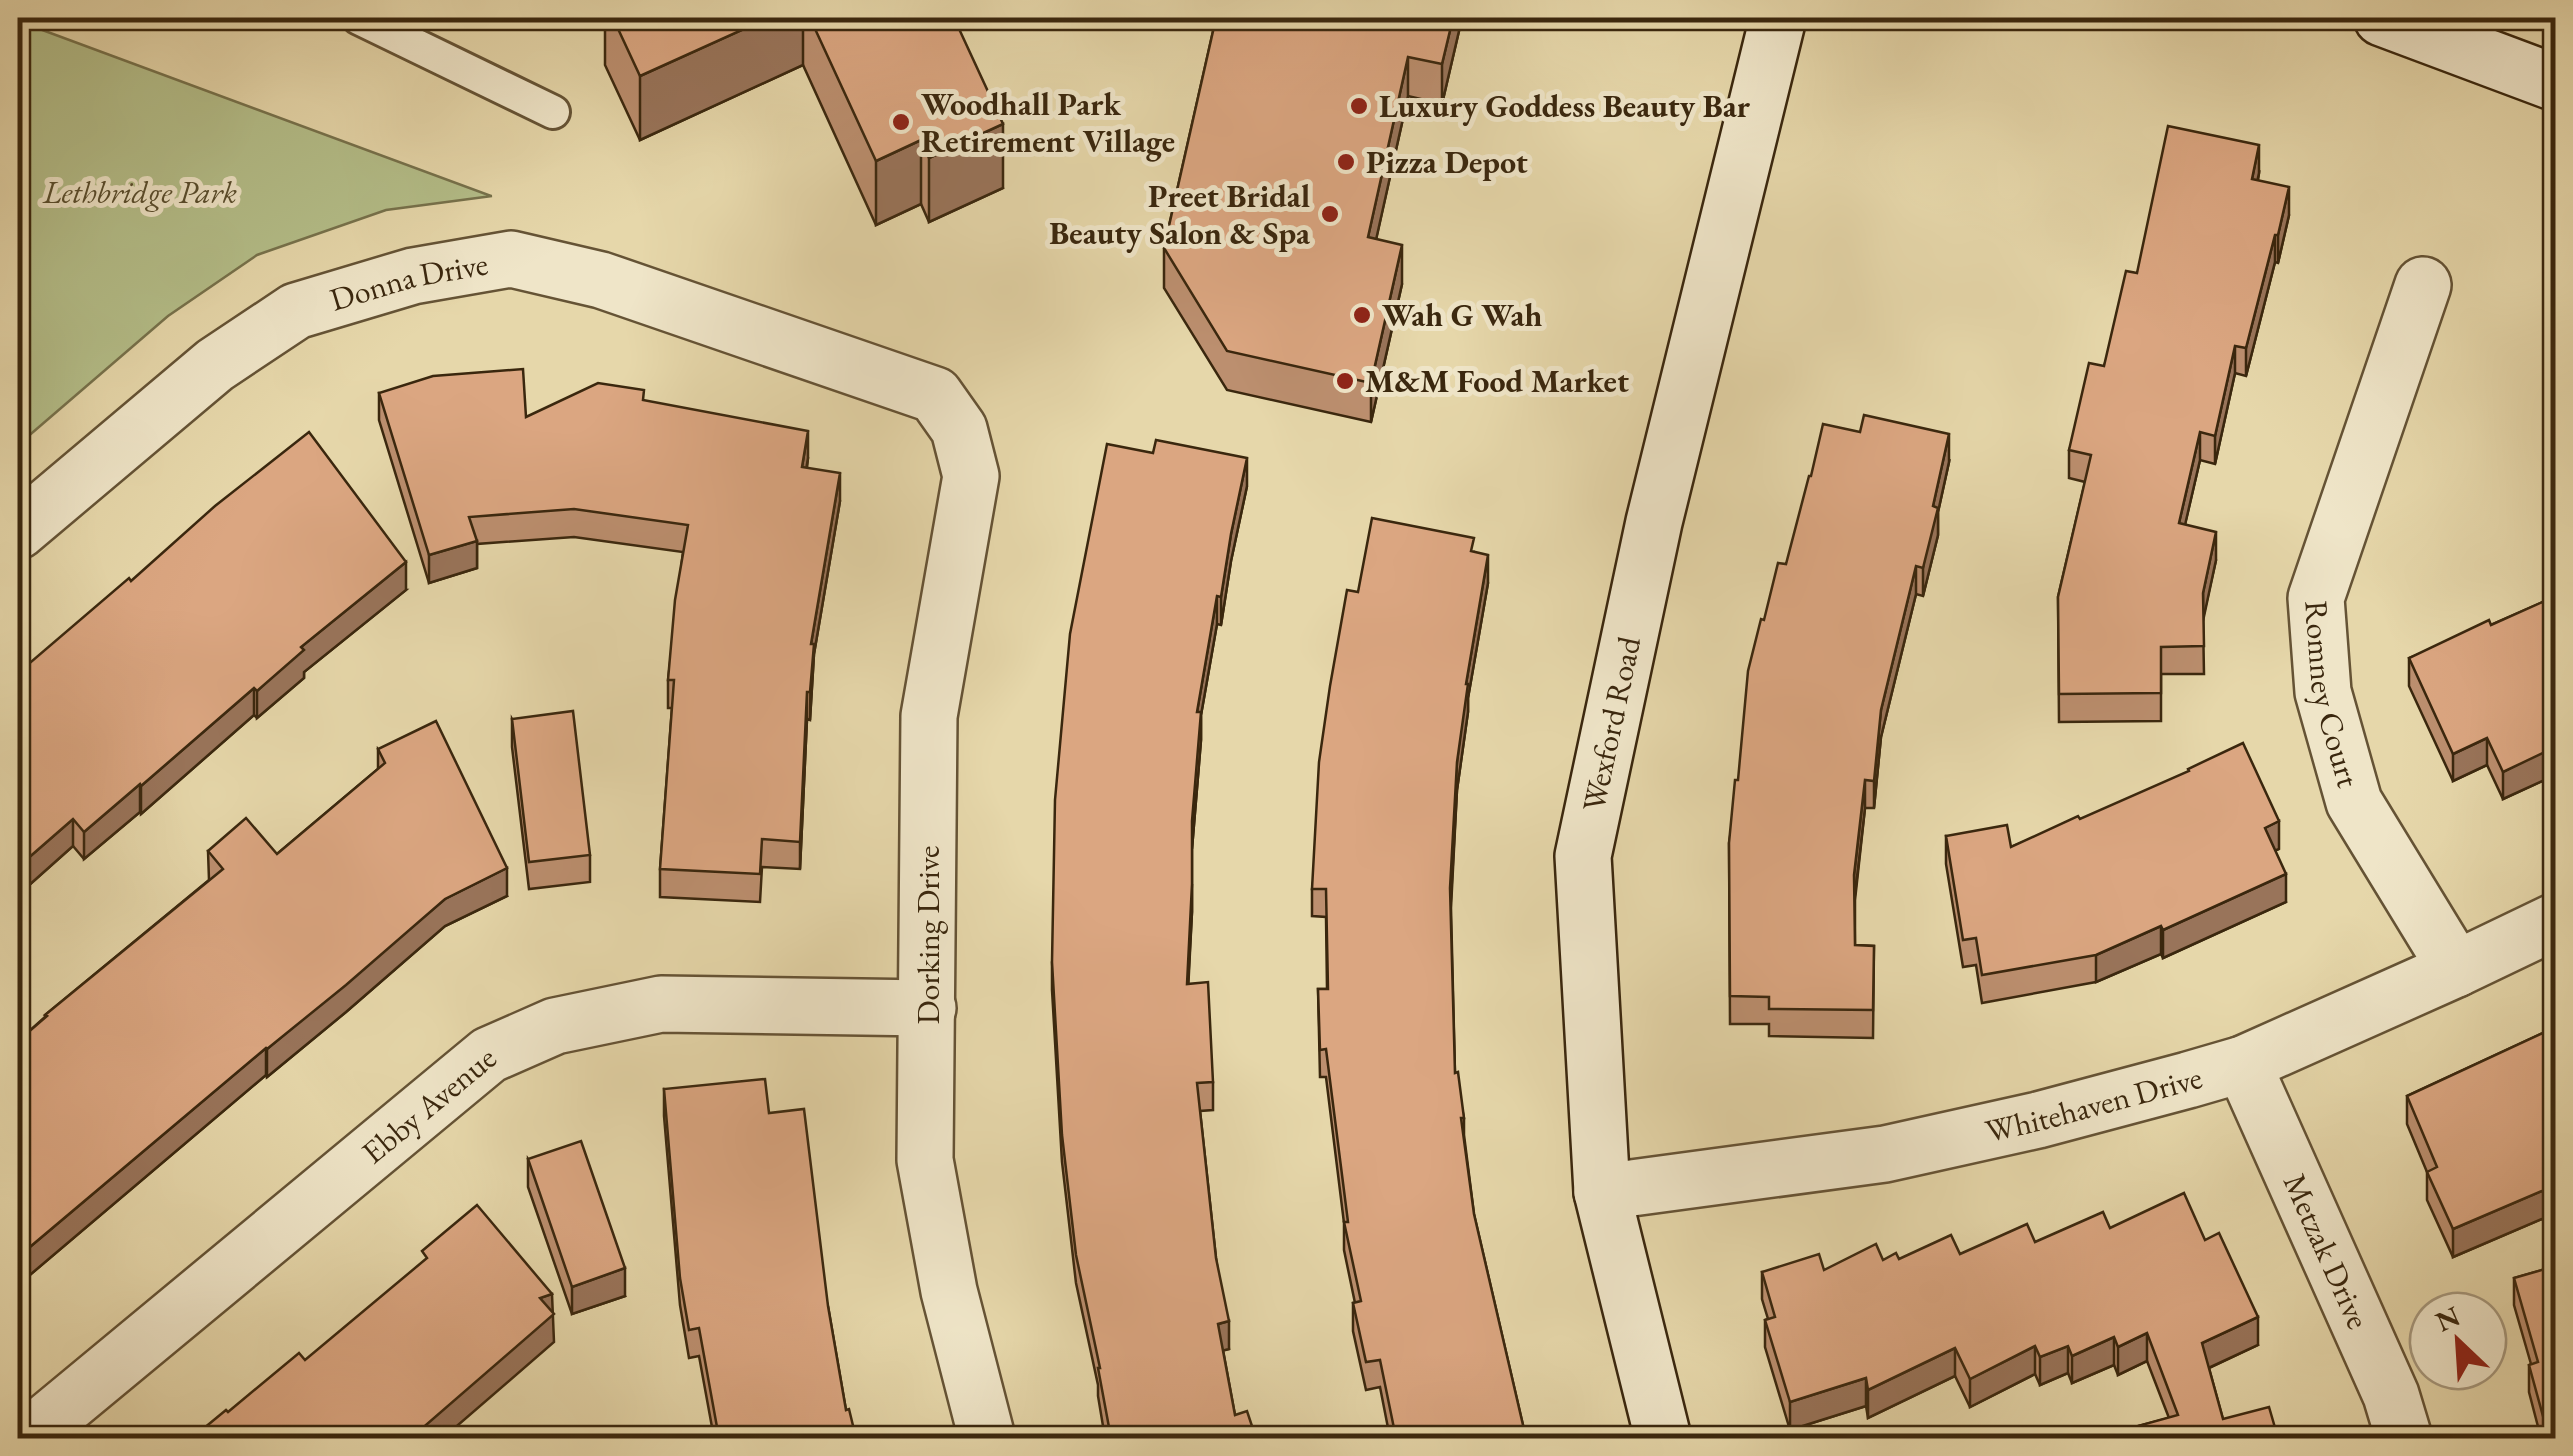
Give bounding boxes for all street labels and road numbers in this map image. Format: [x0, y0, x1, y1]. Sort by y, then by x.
street label: Donna Drive [325, 242, 491, 321]
street label: Romney Court [2295, 599, 2370, 792]
street label: Wexford Road [1572, 632, 1650, 815]
street label: Dorking Drive [907, 845, 949, 1025]
street label: Ebby Avenue [353, 1037, 505, 1173]
street label: Whitehaven Drive [1981, 1056, 2207, 1152]
street label: Metzak Drive [2274, 1167, 2380, 1335]

